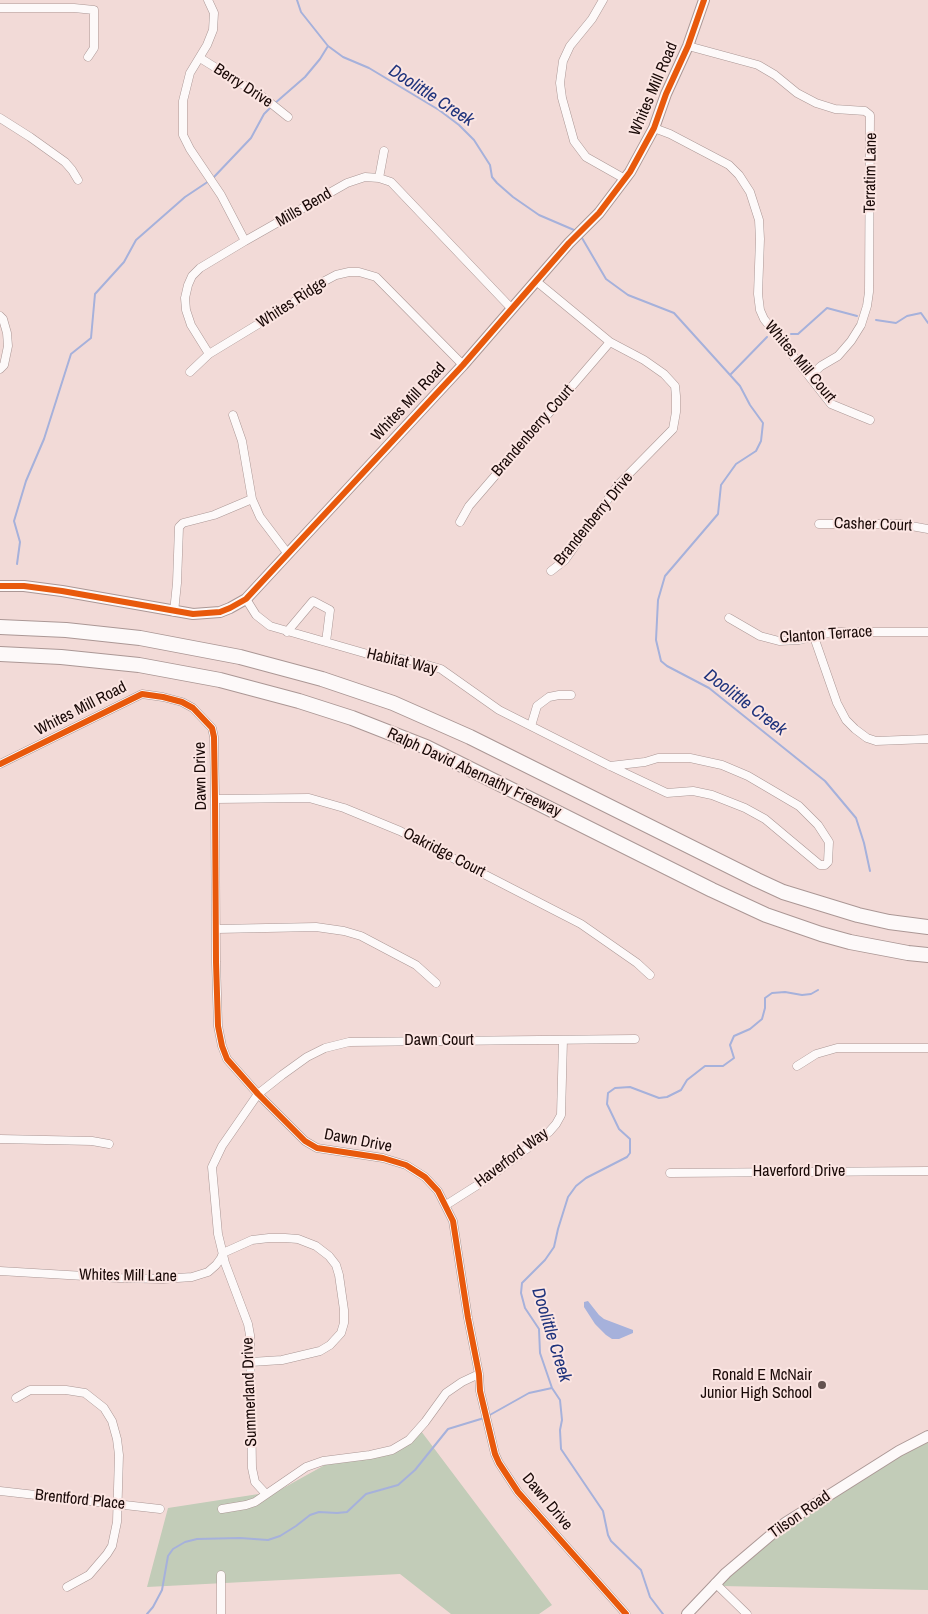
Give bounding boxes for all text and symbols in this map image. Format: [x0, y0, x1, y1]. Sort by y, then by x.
street label: Whites Mill Road [626, 39, 682, 139]
street label: Berry Drive [210, 60, 276, 112]
water label: Doolittle Creek [384, 60, 478, 132]
street label: Terratim Lane [861, 132, 881, 214]
street label: Mills Bend [273, 184, 335, 232]
street label: Whites Ridge [253, 273, 331, 333]
street label: Whites Mill Court [760, 317, 840, 407]
street label: Whites Mill Road [368, 359, 450, 445]
street label: Brandenberry Court [488, 381, 578, 481]
street label: Brandenberry Drive [551, 468, 637, 570]
street label: Casher Court [834, 514, 912, 536]
street label: Clanton Terrace [779, 622, 873, 648]
street label: Habitat Way [365, 645, 439, 679]
water label: Doolittle Creek [700, 665, 790, 741]
street label: Whites Mill Road [32, 678, 130, 740]
street label: Ralph David Abernathy Freeway [384, 724, 564, 822]
street label: Dawn Drive [191, 742, 211, 810]
street label: Oakridge Court [400, 824, 488, 882]
street label: Dawn Court [404, 1031, 474, 1051]
street label: Haverford Way [471, 1124, 553, 1192]
street label: Dawn Drive [323, 1125, 393, 1157]
street label: Haverford Drive [753, 1162, 845, 1182]
street label: Whites Mill Lane [79, 1266, 177, 1286]
water label: Doolittle Creek [526, 1285, 576, 1385]
street label: Summerland Drive [238, 1337, 262, 1447]
place label: Ronald E McNair Junior High School [700, 1366, 812, 1404]
marker: Ronald E McNair Junior High School [816, 1379, 828, 1391]
street label: Dawn Drive [518, 1470, 576, 1534]
street label: Brentford Place [34, 1486, 126, 1514]
street label: Tilson Road [766, 1487, 834, 1543]

